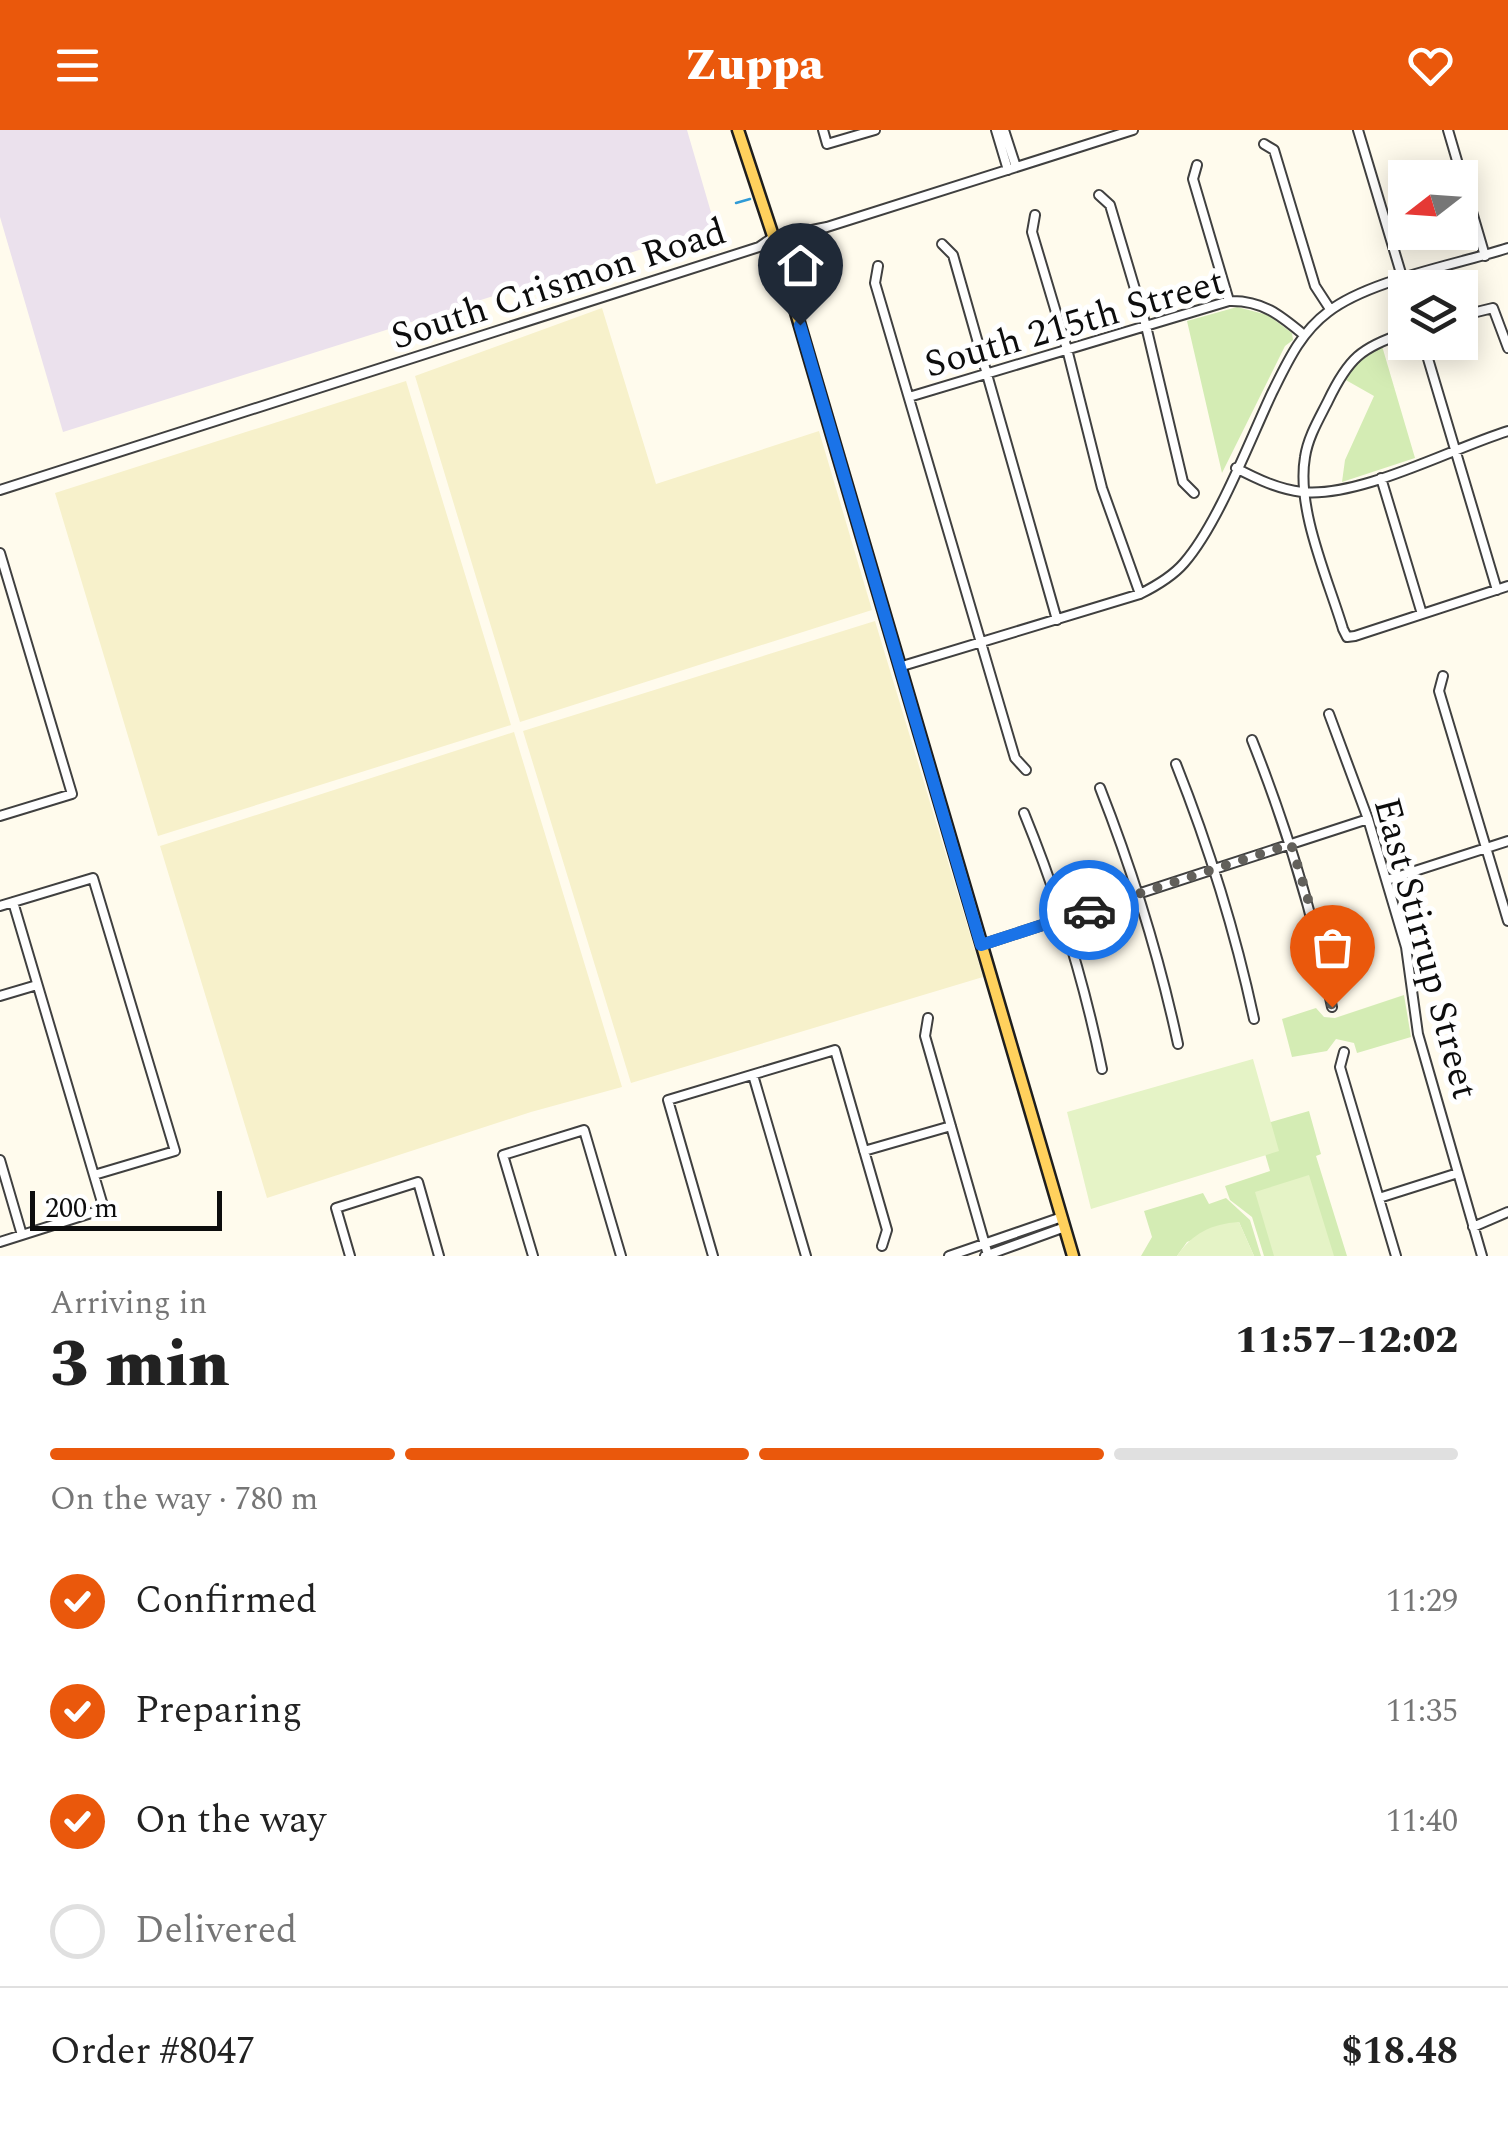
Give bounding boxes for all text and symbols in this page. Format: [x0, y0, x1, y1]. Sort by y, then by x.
text: Zuppa [685, 31, 823, 100]
icon: menu [50, 38, 105, 93]
icon: heart [1403, 38, 1458, 93]
north arrow [1388, 160, 1478, 250]
map controls [1388, 160, 1478, 360]
street label: South Crismon Road [384, 203, 734, 366]
pin [758, 223, 843, 326]
icon: home [773, 238, 828, 293]
street label: South 215th Street [918, 253, 1231, 394]
button: layers [1388, 270, 1478, 360]
street label: East Stirrup Street [1357, 791, 1493, 1106]
courier [1039, 860, 1139, 960]
icon: car [1062, 883, 1117, 938]
pin [1290, 905, 1375, 1008]
icon: bag [1305, 920, 1360, 975]
scale bar [30, 1186, 222, 1230]
text: 200 m [45, 1187, 118, 1230]
text: Arriving in [50, 1279, 207, 1328]
text: 11:57–12:02 [1235, 1312, 1458, 1370]
text: 3 min [50, 1316, 230, 1415]
text: On the way · 780 m [50, 1475, 318, 1524]
text: Confirmed [135, 1572, 317, 1630]
icon: check [50, 1574, 105, 1629]
text: 11:29 [1386, 1577, 1458, 1626]
text: Preparing [135, 1682, 302, 1740]
icon: check [50, 1684, 105, 1739]
text: 11:35 [1386, 1687, 1458, 1736]
text: On the way [135, 1792, 326, 1850]
icon: check [50, 1794, 105, 1849]
text: 11:40 [1386, 1797, 1458, 1846]
text: Delivered [135, 1902, 297, 1960]
text: Order #8047 [50, 2023, 255, 2081]
text: $18.48 [1341, 2023, 1458, 2081]

